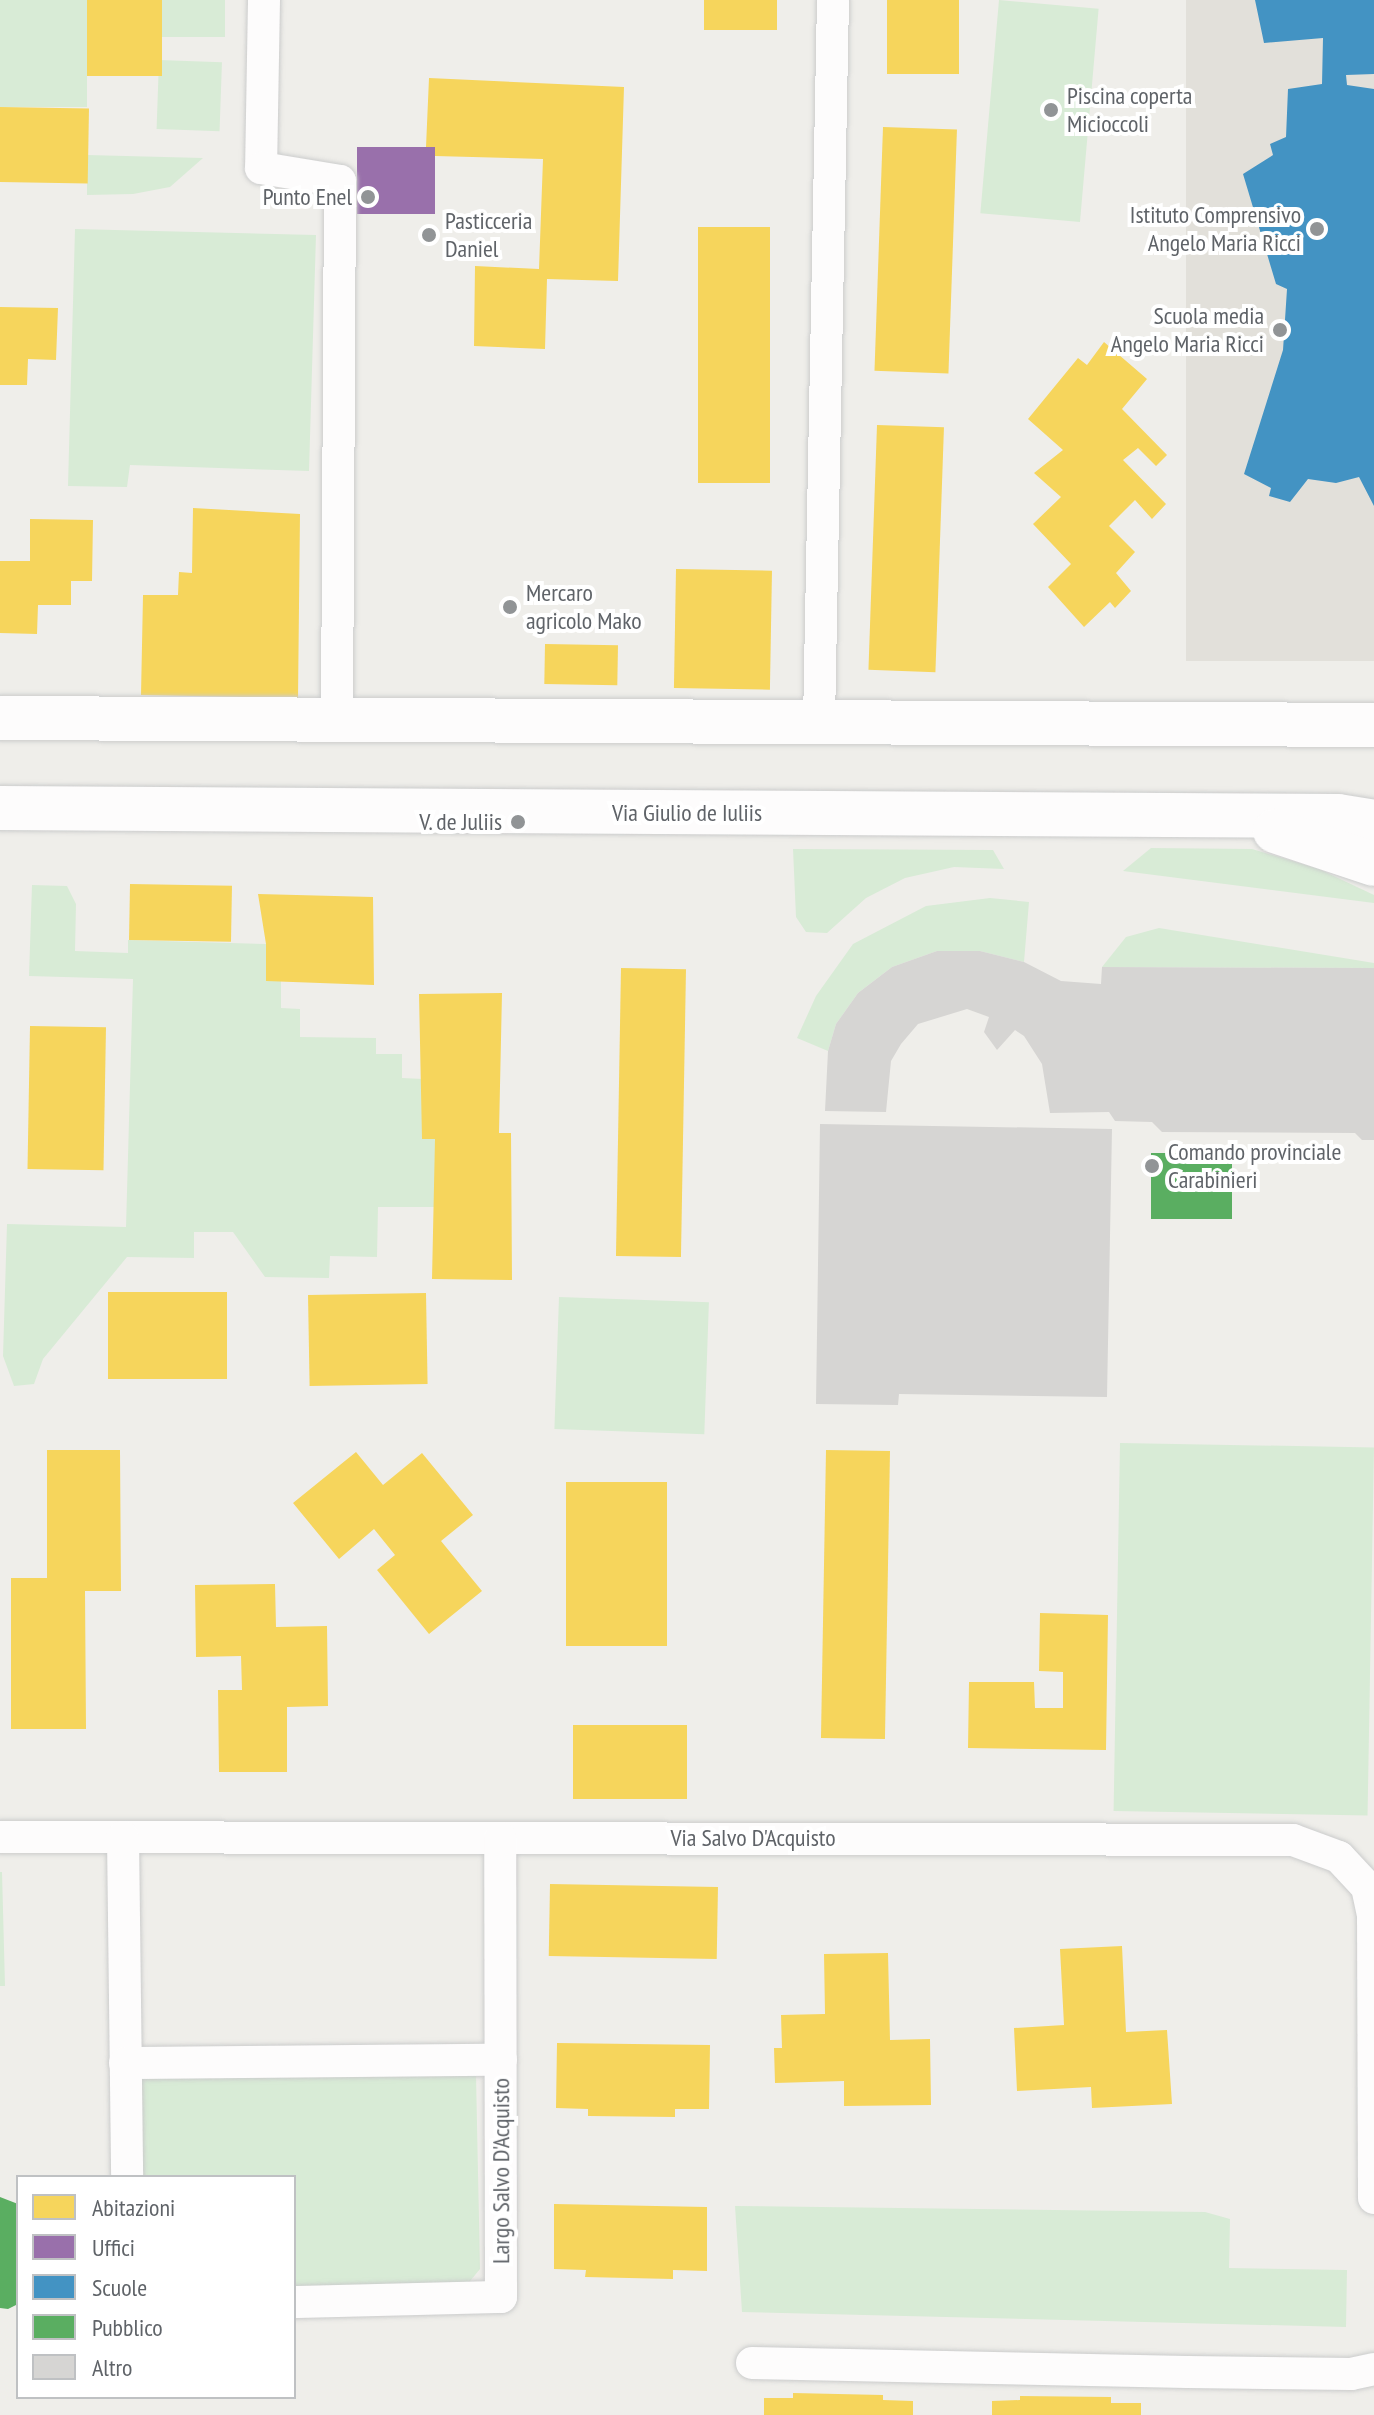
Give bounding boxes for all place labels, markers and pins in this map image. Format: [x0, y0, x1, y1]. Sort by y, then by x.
place label: Piscina coperta Micioccoli [1067, 82, 1192, 138]
marker: Piscina coperta Micioccoli [1042, 101, 1060, 119]
place label: Punto Enel [263, 183, 352, 211]
marker: Punto Enel [359, 188, 377, 206]
place label: Istituto Comprensivo Angelo Maria Ricci [1130, 201, 1301, 257]
place label: Pasticceria Daniel [445, 207, 532, 263]
marker: Istituto Comprensivo Angelo Maria Ricci [1308, 220, 1326, 238]
marker: Pasticceria Daniel [420, 226, 438, 244]
place label: Scuola media Angelo Maria Ricci [1111, 302, 1264, 358]
marker: Scuola media Angelo Maria Ricci [1271, 321, 1289, 339]
place label: Mercaro agricolo Mako [526, 579, 642, 635]
marker: Mercaro agricolo Mako [501, 598, 519, 616]
place label: V. de Juliis [418, 808, 502, 836]
marker: V. de Juliis [509, 813, 527, 831]
place label: Comando provinciale Carabinieri [1168, 1138, 1341, 1194]
marker: Comando provinciale Carabinieri [1143, 1157, 1161, 1175]

